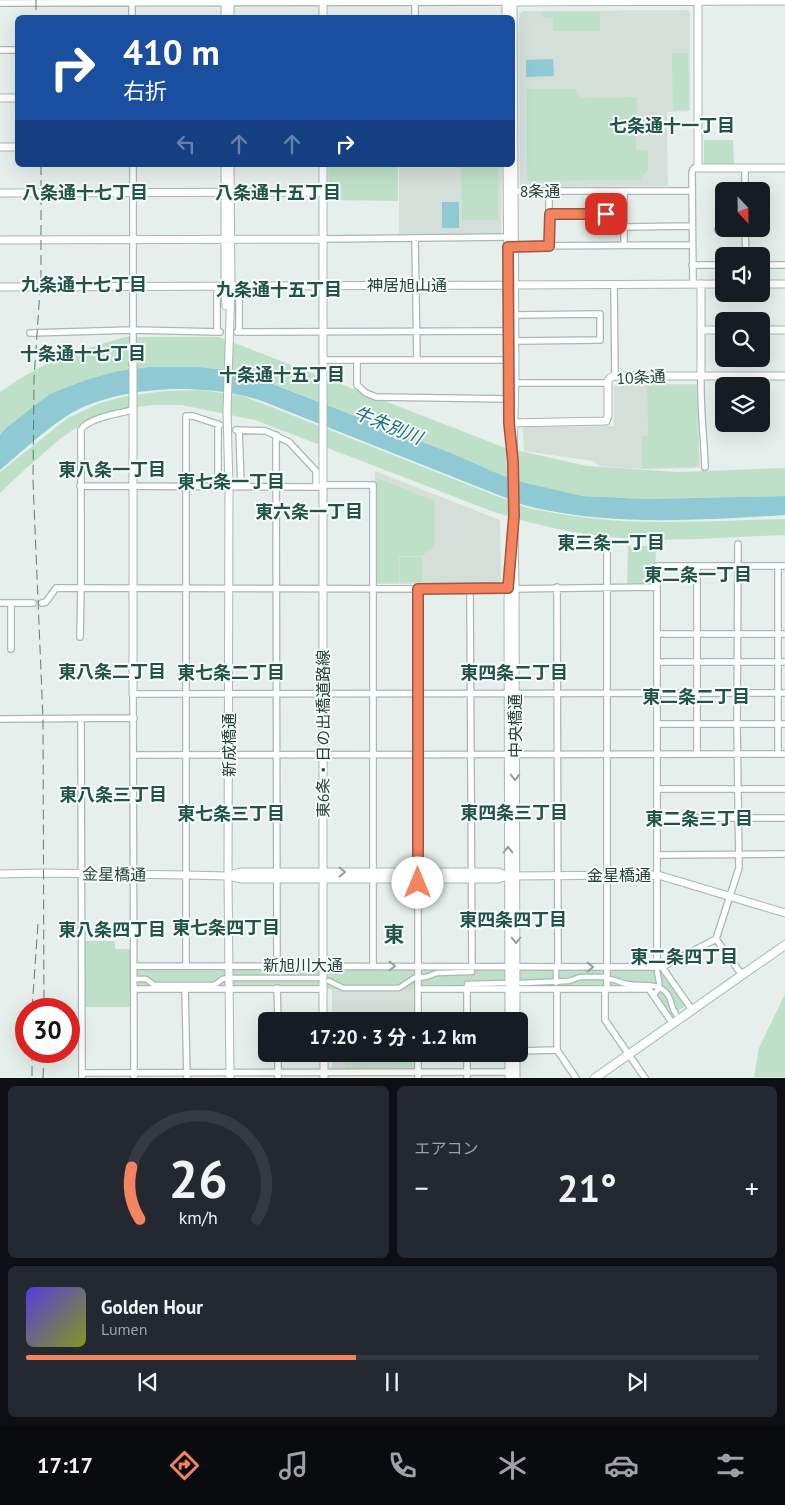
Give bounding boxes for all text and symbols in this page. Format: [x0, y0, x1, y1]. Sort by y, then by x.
text: 410 m [123, 29, 220, 75]
icon: right [40, 35, 105, 100]
text: 右折 [123, 77, 167, 105]
district label: 七条通十一丁目 [609, 114, 735, 137]
icon: left [172, 130, 200, 158]
icon: ahead [225, 130, 253, 158]
icon: ahead [278, 130, 306, 158]
icon: right [331, 130, 359, 158]
district label: 八条通十七丁目 [22, 181, 148, 204]
district label: 八条通十五丁目 [215, 181, 341, 204]
street label: 8条通 [520, 181, 560, 201]
north arrow [715, 182, 770, 238]
map controls [715, 182, 770, 432]
pin [585, 193, 627, 235]
icon: arrive [592, 200, 620, 228]
button: sound [715, 247, 770, 302]
district label: 九条通十七丁目 [21, 273, 147, 296]
street label: 神居旭山通 [367, 275, 447, 295]
district label: 九条通十五丁目 [216, 278, 342, 301]
button: search [715, 312, 770, 367]
district label: 十条通十七丁目 [20, 342, 146, 365]
district label: 十条通十五丁目 [219, 363, 345, 386]
street label: 10条通 [616, 366, 666, 388]
button: layers [715, 377, 770, 432]
water label: 牛朱別川 [350, 401, 428, 450]
district label: 東八条一丁目 [58, 458, 166, 481]
district label: 東七条一丁目 [177, 470, 285, 493]
district label: 東六条一丁目 [255, 500, 363, 523]
district label: 東三条一丁目 [557, 531, 665, 554]
district label: 東二条一丁目 [644, 563, 752, 586]
street label: 東6条・日の出橋道路線 [313, 650, 333, 818]
district label: 東八条二丁目 [58, 660, 166, 683]
district label: 東七条二丁目 [177, 661, 285, 684]
district label: 東四条二丁目 [460, 661, 568, 684]
district label: 東二条二丁目 [642, 685, 750, 708]
street label: 中央橋通 [505, 694, 525, 758]
street label: 新成橋通 [219, 713, 239, 777]
one-way arrow [510, 774, 520, 781]
district label: 東八条三丁目 [59, 783, 167, 806]
district label: 東四条三丁目 [460, 801, 568, 824]
district label: 東七条三丁目 [177, 802, 285, 825]
district label: 東二条三丁目 [645, 807, 753, 830]
one-way arrow [503, 846, 513, 854]
position arrow [391, 856, 443, 908]
street label: 金星橋通 [82, 863, 146, 885]
street label: 金星橋通 [587, 865, 651, 885]
one-way arrow [339, 867, 347, 877]
district label: 東四条四丁目 [459, 908, 567, 931]
district label: 東七条四丁目 [172, 916, 280, 939]
district label: 東八条四丁目 [58, 918, 166, 941]
district label: 東 [384, 921, 405, 948]
one-way arrow [510, 936, 521, 944]
district label: 東二条四丁目 [630, 945, 738, 968]
street label: 新旭川大通 [263, 955, 343, 975]
one-way arrow [389, 960, 397, 971]
one-way arrow [586, 962, 594, 972]
speed limit sign: 30 [15, 998, 80, 1063]
text: 17:20 · 3 分 · 1.2 km [309, 1025, 477, 1049]
text: エアコン [415, 1138, 479, 1158]
text: 26 [169, 1145, 228, 1212]
text: 21° [557, 1163, 617, 1212]
text: − [415, 1169, 429, 1206]
text: + [745, 1169, 759, 1206]
text: km/h [179, 1206, 218, 1229]
text: Golden Hour [101, 1295, 203, 1319]
text: Lumen [101, 1319, 147, 1339]
icon: previous [134, 1368, 162, 1396]
icon: pause [378, 1368, 406, 1396]
icon: next [623, 1368, 651, 1396]
icon: directions [167, 1448, 202, 1483]
icon: music [276, 1448, 311, 1483]
icon: phone [385, 1448, 420, 1483]
icon: climate [495, 1448, 530, 1483]
icon: car [604, 1448, 639, 1483]
icon: filters [713, 1448, 748, 1483]
text: 17:17 [37, 1451, 93, 1479]

